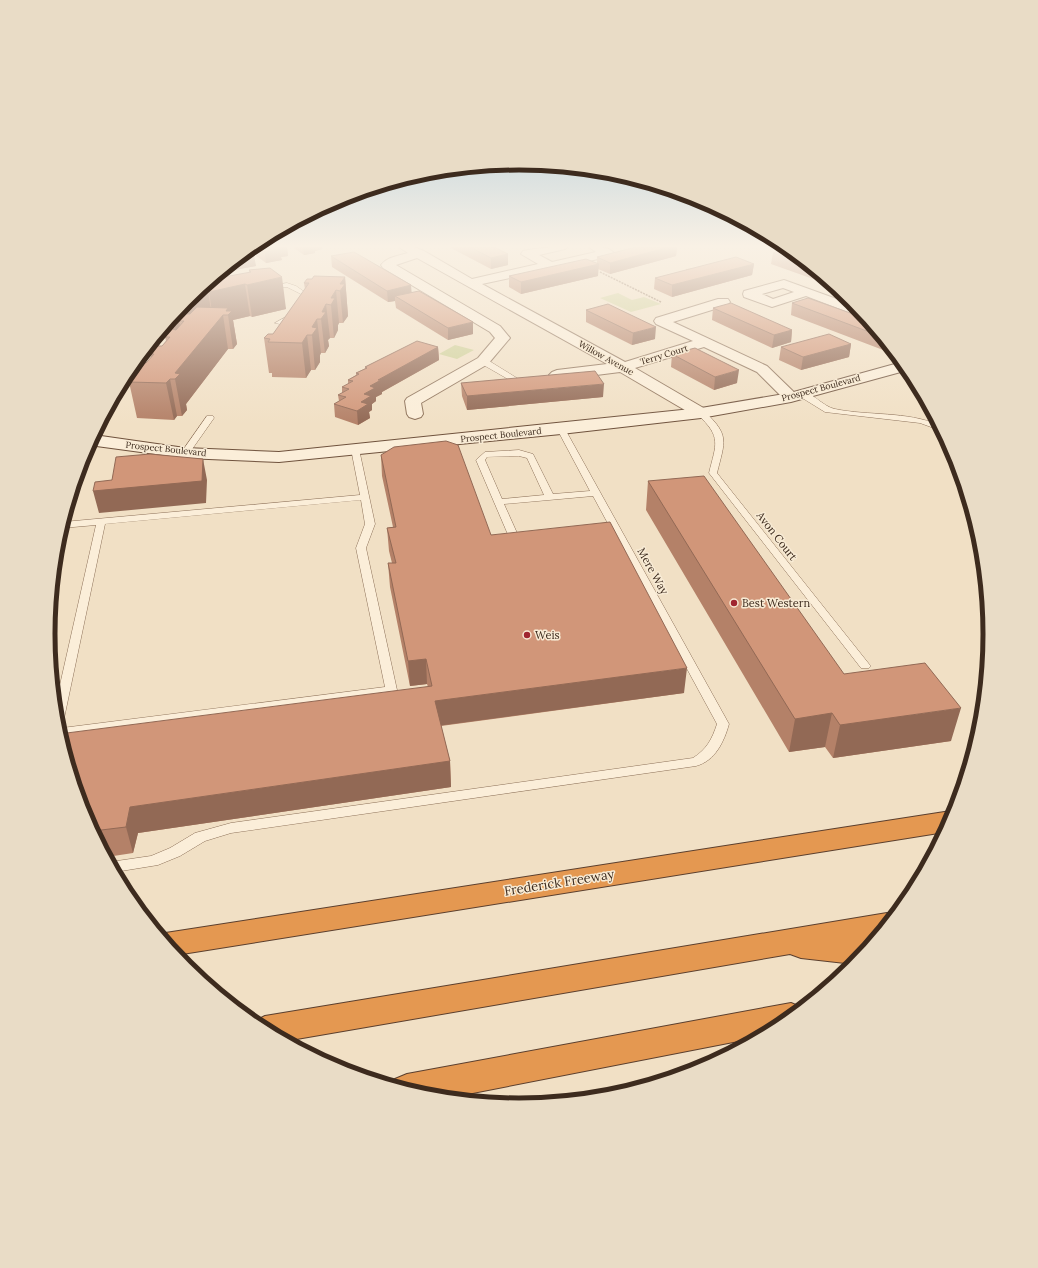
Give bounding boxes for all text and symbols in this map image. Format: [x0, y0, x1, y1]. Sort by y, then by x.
street label: Willow Avenue [577, 338, 636, 377]
street label: Terry Court [639, 342, 690, 367]
street label: Prospect Boulevard [780, 372, 862, 403]
street label: Prospect Boulevard [460, 425, 543, 444]
street label: Prospect Boulevard [125, 439, 208, 458]
street label: Avon Court [753, 508, 801, 564]
street label: Mere Way [634, 545, 672, 597]
place label: Best Western [742, 596, 811, 610]
marker: Best Western [729, 598, 739, 608]
place label: Weis [535, 628, 560, 642]
marker: Weis [522, 630, 532, 640]
street label: Frederick Freeway [503, 865, 615, 900]

